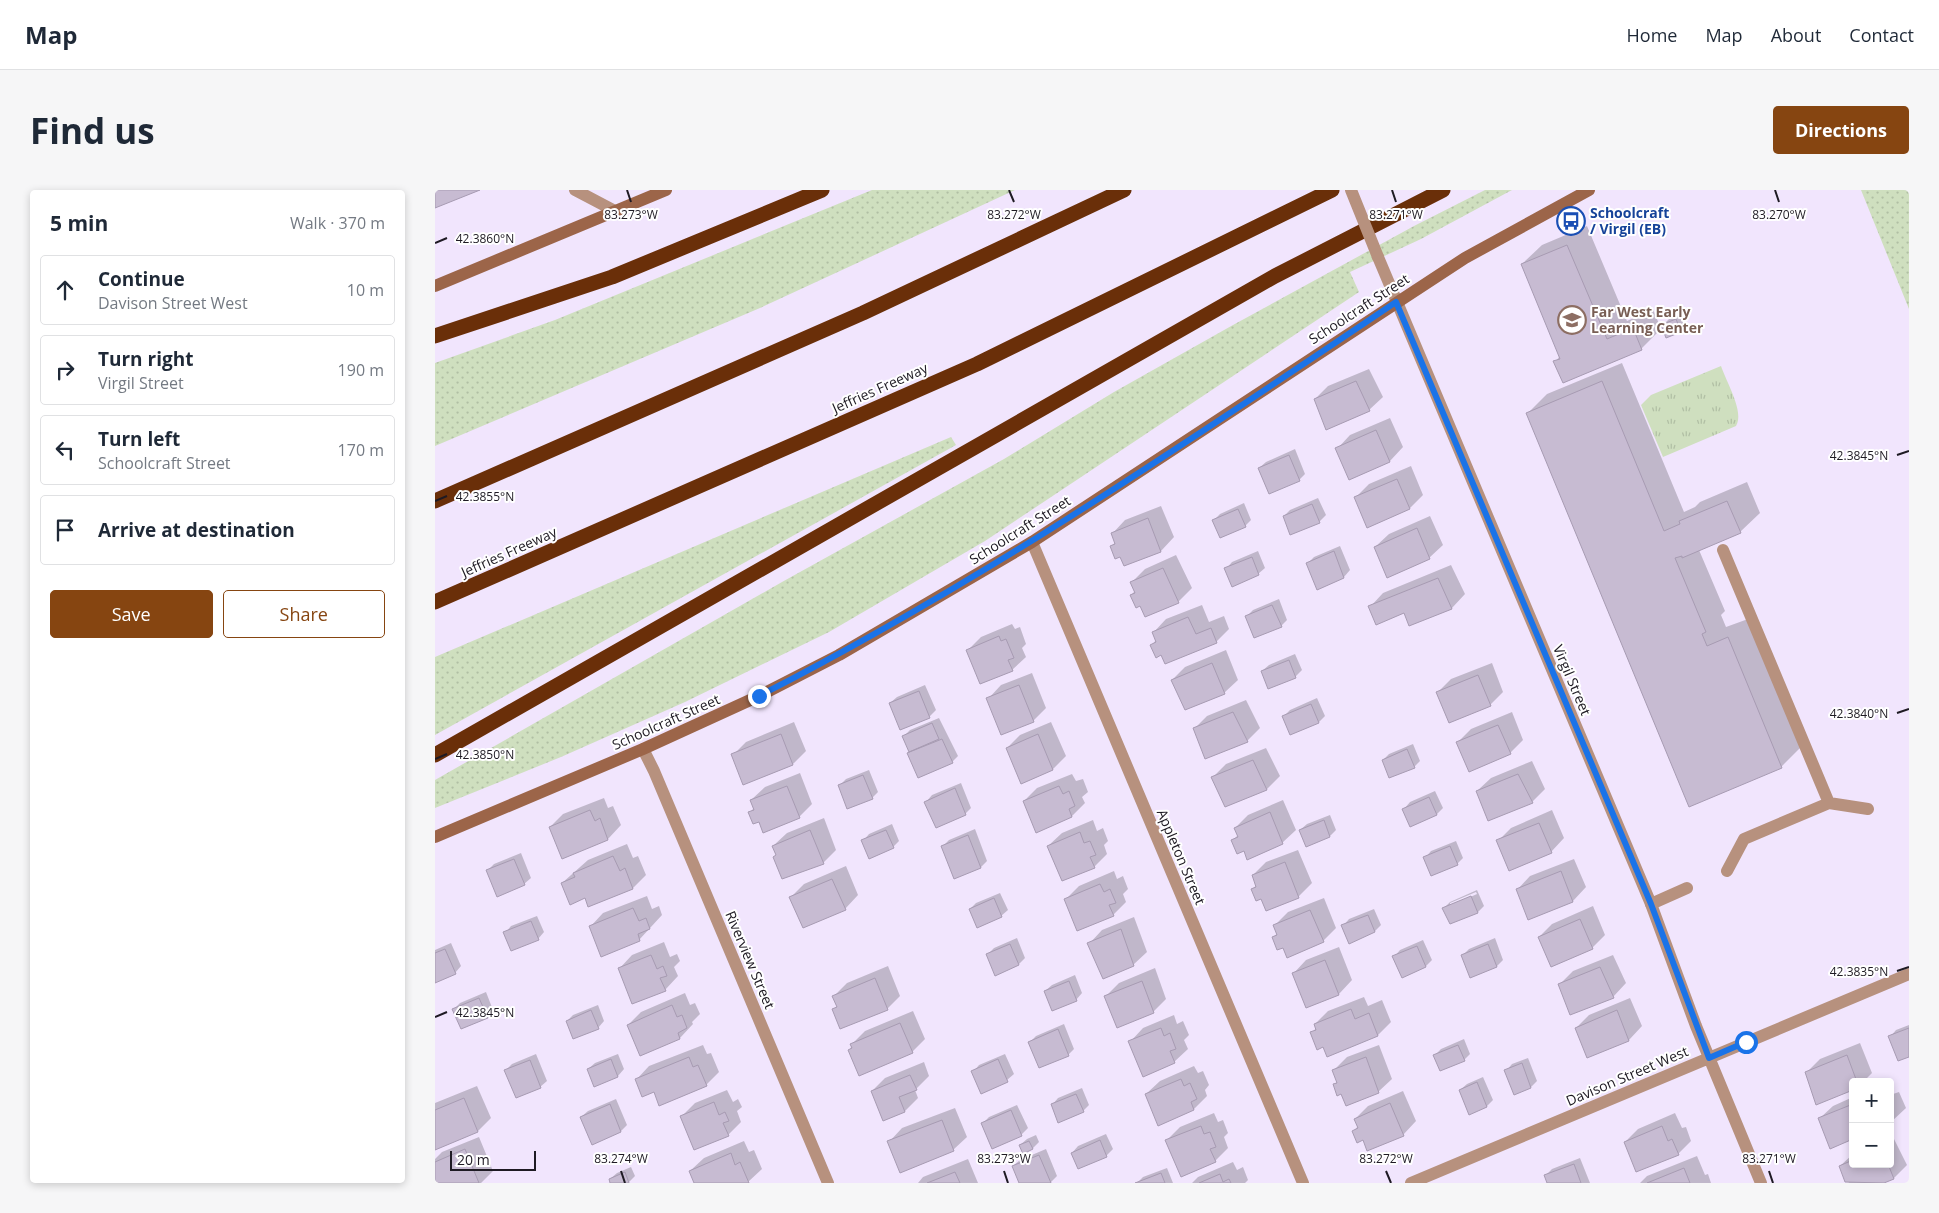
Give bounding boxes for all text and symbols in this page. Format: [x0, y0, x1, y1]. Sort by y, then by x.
text: Map [25, 18, 77, 51]
text: Home [1627, 23, 1677, 47]
text: Map [1705, 23, 1743, 47]
text: About [1771, 23, 1821, 47]
text: Contact [1849, 23, 1914, 47]
button: Directions [1773, 106, 1909, 154]
text: Find us [30, 107, 155, 154]
place label: Schoolcraft / Virgil (EB) [1590, 203, 1669, 238]
text: 83.273°W [604, 206, 658, 223]
text: 83.272°W [987, 206, 1041, 223]
text: 83.271°W [1369, 206, 1423, 223]
bus stop icon: Schoolcraft / Virgil (EB) [1556, 206, 1586, 236]
text: 83.270°W [1752, 206, 1806, 223]
text: 5 min [50, 209, 108, 237]
text: Walk · 370 m [290, 212, 385, 234]
text: 42.3860°N [456, 230, 514, 247]
text: Continue [98, 266, 185, 292]
street label: Schoolcraft Street [1305, 269, 1413, 348]
icon: ahead [51, 276, 79, 304]
text: 10 m [347, 279, 384, 301]
text: Davison Street West [98, 292, 248, 314]
place label: Far West Early Learning Center [1591, 302, 1704, 337]
school or university icon: Far West Early Learning Center [1557, 305, 1587, 335]
text: Turn right [98, 346, 193, 372]
icon: right [51, 356, 79, 384]
street label: Jeffries Freeway [827, 358, 932, 418]
text: 190 m [338, 359, 384, 381]
text: Virgil Street [98, 372, 184, 394]
text: Turn left [98, 426, 180, 452]
icon: left [51, 436, 79, 464]
text: 170 m [338, 439, 384, 461]
text: 42.3845°N [1830, 447, 1888, 464]
text: Schoolcraft Street [98, 452, 231, 474]
text: 42.3855°N [456, 488, 514, 505]
street label: Schoolcraft Street [966, 491, 1074, 568]
icon: arrive [51, 516, 79, 544]
text: Arrive at destination [98, 517, 295, 543]
street label: Jeffries Freeway [456, 522, 561, 582]
button: Save [50, 590, 213, 638]
button: Share [223, 590, 385, 638]
street label: Virgil Street [1549, 642, 1596, 718]
route end [748, 685, 771, 708]
street label: Schoolcraft Street [609, 689, 723, 754]
text: 42.3840°N [1830, 705, 1888, 722]
text: 42.3850°N [456, 746, 514, 763]
street label: Appleton Street [1153, 806, 1210, 908]
street label: Riverview Street [721, 908, 780, 1012]
text: 42.3835°N [1830, 963, 1888, 980]
text: 42.3845°N [456, 1004, 514, 1021]
route start [1735, 1031, 1758, 1054]
street label: Davison Street West [1563, 1041, 1691, 1110]
map controls [1849, 1078, 1894, 1168]
button: + [1849, 1078, 1894, 1123]
button: − [1849, 1123, 1894, 1168]
scale bar [450, 1148, 536, 1171]
text: 20 m [457, 1150, 490, 1169]
text: 83.274°W [594, 1150, 648, 1167]
text: 83.273°W [977, 1150, 1031, 1167]
text: 83.272°W [1359, 1150, 1413, 1167]
text: 83.271°W [1742, 1150, 1796, 1167]

